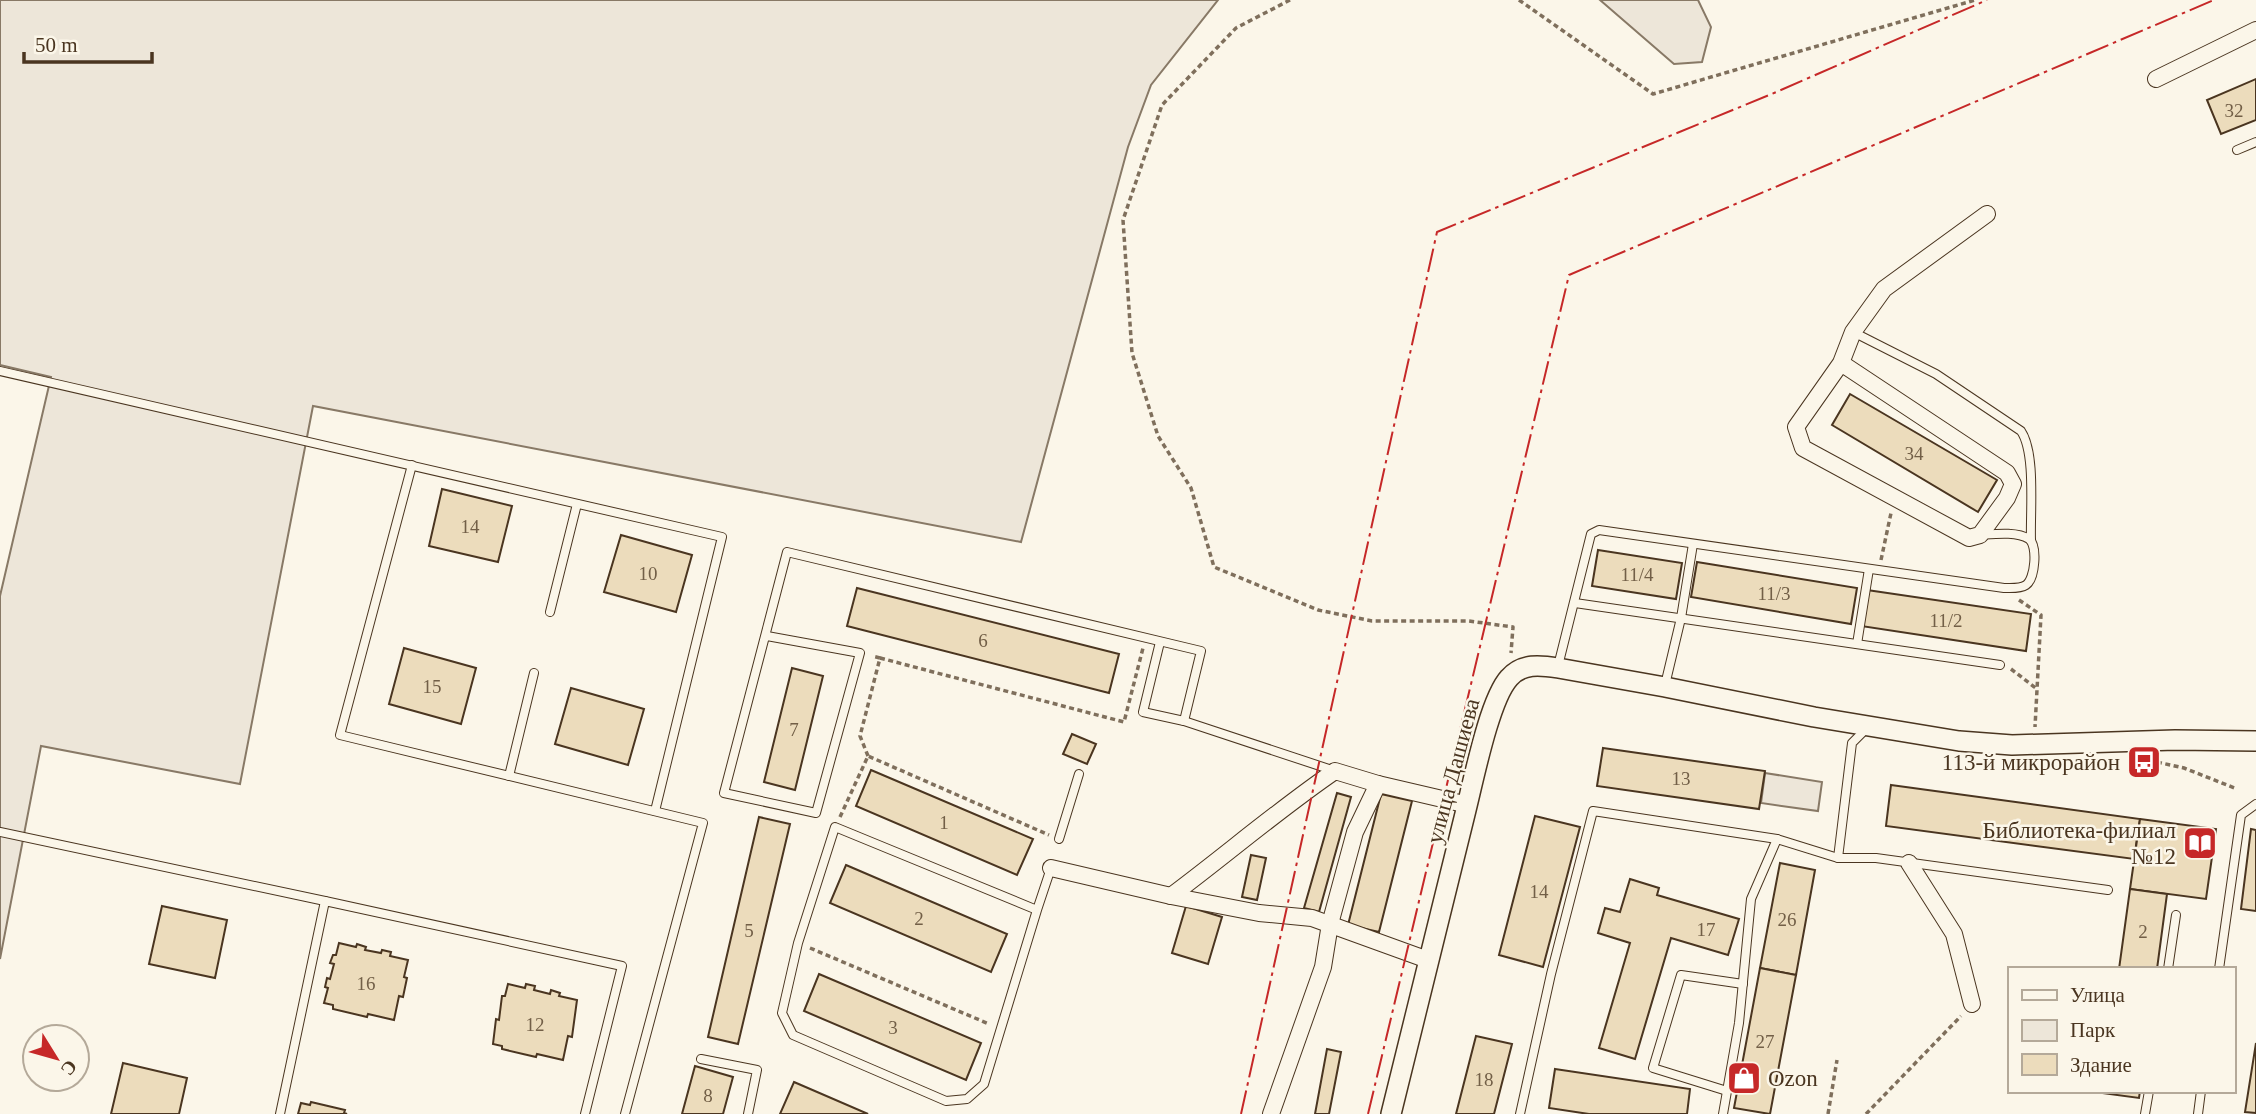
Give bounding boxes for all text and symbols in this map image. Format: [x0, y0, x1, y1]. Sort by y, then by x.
scale bar [24, 21, 152, 65]
text: 50 m [35, 33, 78, 57]
house number: 32 [2225, 100, 2244, 121]
house number: 34 [1905, 443, 1924, 464]
house number: 14 [461, 516, 480, 537]
house number: 10 [639, 563, 658, 584]
house number: 11/4 [1620, 564, 1654, 585]
house number: 11/3 [1757, 583, 1791, 604]
house number: 11/2 [1929, 610, 1963, 631]
house number: 6 [978, 630, 988, 651]
house number: 15 [423, 676, 442, 697]
street label: улица Дашиева [1422, 696, 1484, 846]
house number: 7 [789, 719, 799, 740]
bus stop icon: 113-й микрорайон [2125, 743, 2163, 781]
place label: 113-й микрорайон [1942, 750, 2120, 775]
house number: 13 [1672, 768, 1691, 789]
house number: 1 [939, 812, 949, 833]
place label: Библиотека-филиал №12 [1983, 818, 2176, 869]
library icon: Библиотека-филиал №12 [2181, 824, 2219, 862]
house number: 14 [1530, 881, 1549, 902]
house number: 2 [914, 908, 924, 929]
house number: 26 [1778, 909, 1797, 930]
house number: 17 [1697, 919, 1716, 940]
house number: 5 [744, 920, 754, 941]
house number: 2 [2138, 921, 2148, 942]
legend [2008, 967, 2235, 1093]
house number: 16 [357, 973, 376, 994]
text: Улица [2070, 983, 2125, 1007]
house number: 12 [526, 1014, 545, 1035]
house number: 3 [888, 1017, 898, 1038]
text: Парк [2070, 1018, 2116, 1042]
north arrow [21, 1023, 91, 1093]
house number: 27 [1756, 1031, 1775, 1052]
text: Здание [2070, 1053, 2132, 1077]
text: С [57, 1056, 82, 1080]
shop icon: Ozon [1725, 1059, 1763, 1097]
place label: Ozon [1768, 1066, 1818, 1091]
house number: 18 [1475, 1069, 1494, 1090]
house number: 8 [703, 1085, 713, 1106]

